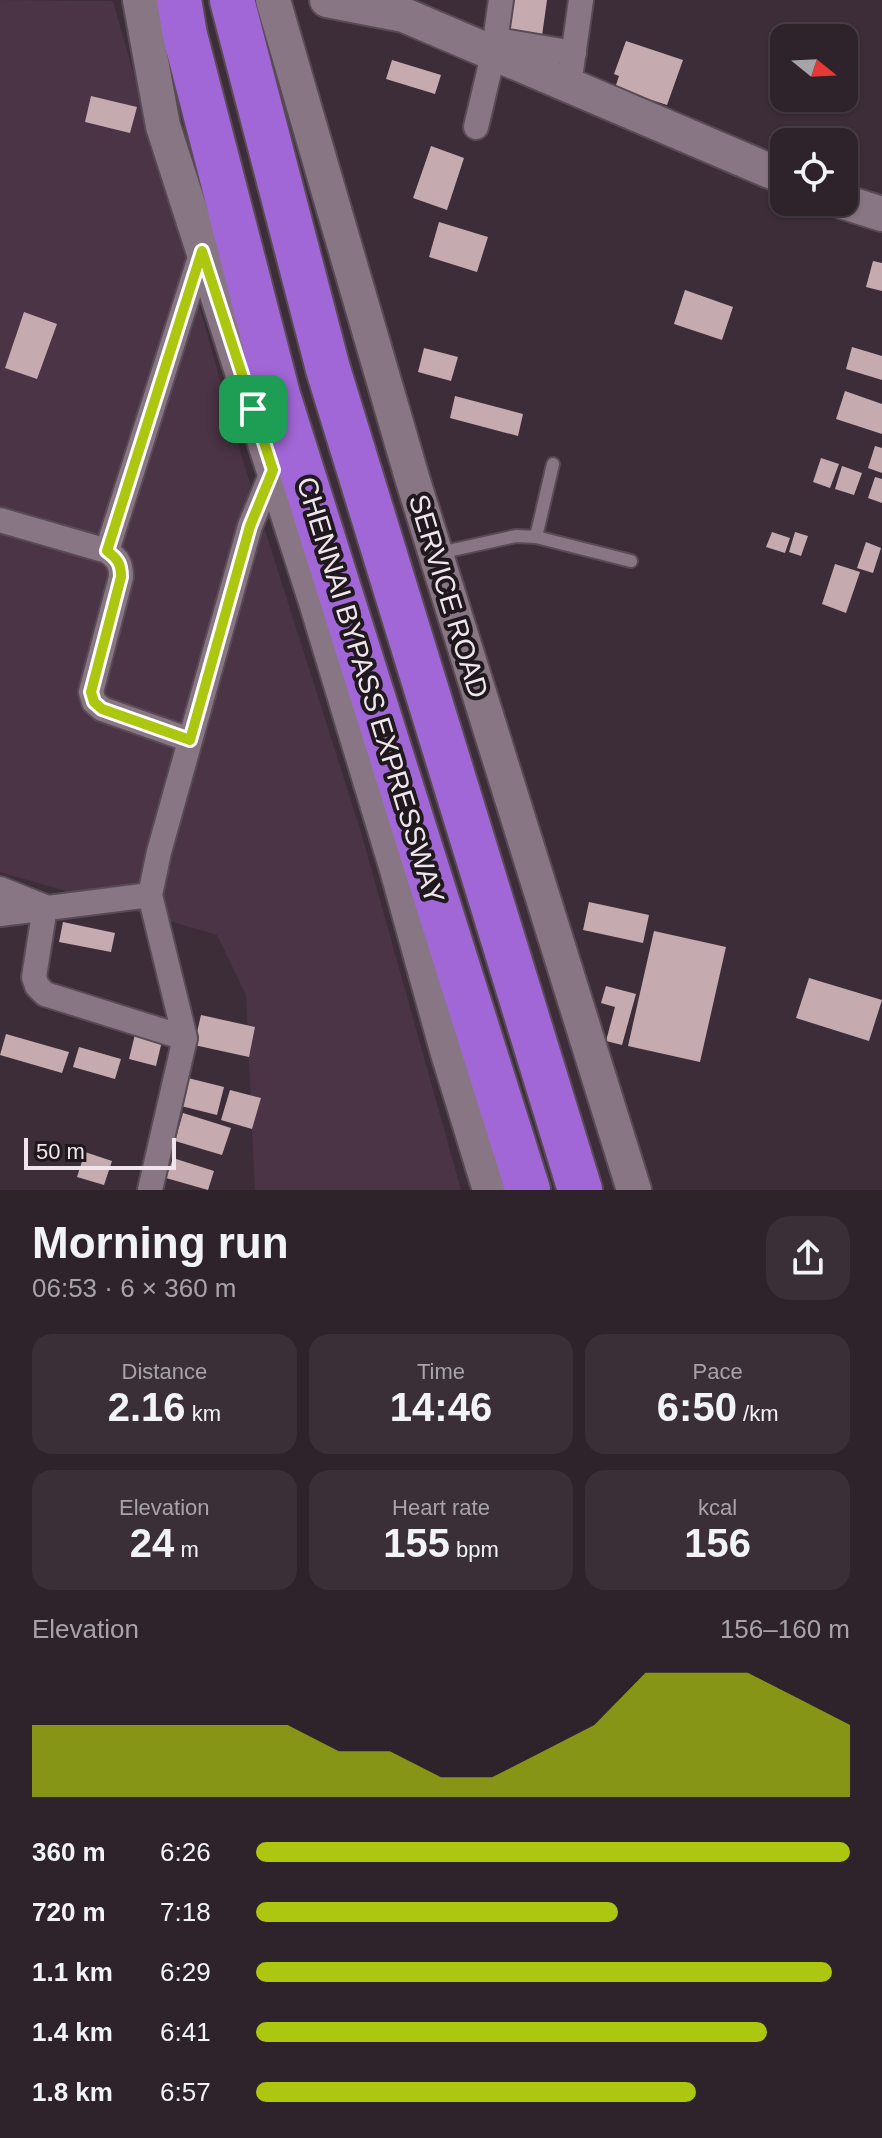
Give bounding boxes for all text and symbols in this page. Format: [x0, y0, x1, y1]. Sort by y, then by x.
north arrow [770, 24, 858, 112]
map controls [770, 24, 858, 216]
button: locate [770, 128, 858, 216]
pin [219, 375, 287, 443]
icon: arrive [231, 387, 275, 431]
street label: CHENNAI BYPASS EXPRESSWAY [291, 473, 450, 908]
street label: SERVICE ROAD [403, 491, 494, 702]
scale bar [24, 1134, 176, 1170]
text: 50 m [36, 1139, 85, 1164]
button: share [766, 1216, 850, 1300]
text: Morning run [32, 1218, 289, 1267]
text: 06:53 · 6 × 360 m [32, 1273, 237, 1303]
text: Distance [122, 1359, 207, 1384]
text: Time [417, 1359, 465, 1384]
text: Pace [693, 1359, 743, 1384]
text: 2.16 [108, 1385, 186, 1429]
text: 14:46 [390, 1385, 492, 1429]
text: 6:50 [657, 1385, 737, 1429]
text: km [186, 1401, 221, 1426]
text: /km [737, 1401, 778, 1426]
text: Elevation [119, 1495, 210, 1520]
text: Heart rate [392, 1495, 490, 1520]
text: kcal [698, 1495, 737, 1520]
text: 24 [130, 1521, 174, 1565]
text: 155 [383, 1521, 450, 1565]
text: 156 [684, 1521, 751, 1565]
text: m [174, 1537, 199, 1562]
text: bpm [450, 1537, 499, 1562]
text: Elevation [32, 1614, 139, 1644]
text: 156–160 m [720, 1614, 850, 1644]
text: 360 m [32, 1837, 106, 1867]
text: 6:26 [160, 1837, 211, 1867]
text: 720 m [32, 1897, 106, 1927]
text: 7:18 [160, 1897, 211, 1927]
text: 1.1 km [32, 1957, 113, 1987]
text: 6:29 [160, 1957, 211, 1987]
text: 1.4 km [32, 2017, 113, 2047]
text: 6:41 [160, 2017, 211, 2047]
text: 1.8 km [32, 2077, 113, 2107]
text: 6:57 [160, 2077, 211, 2107]

